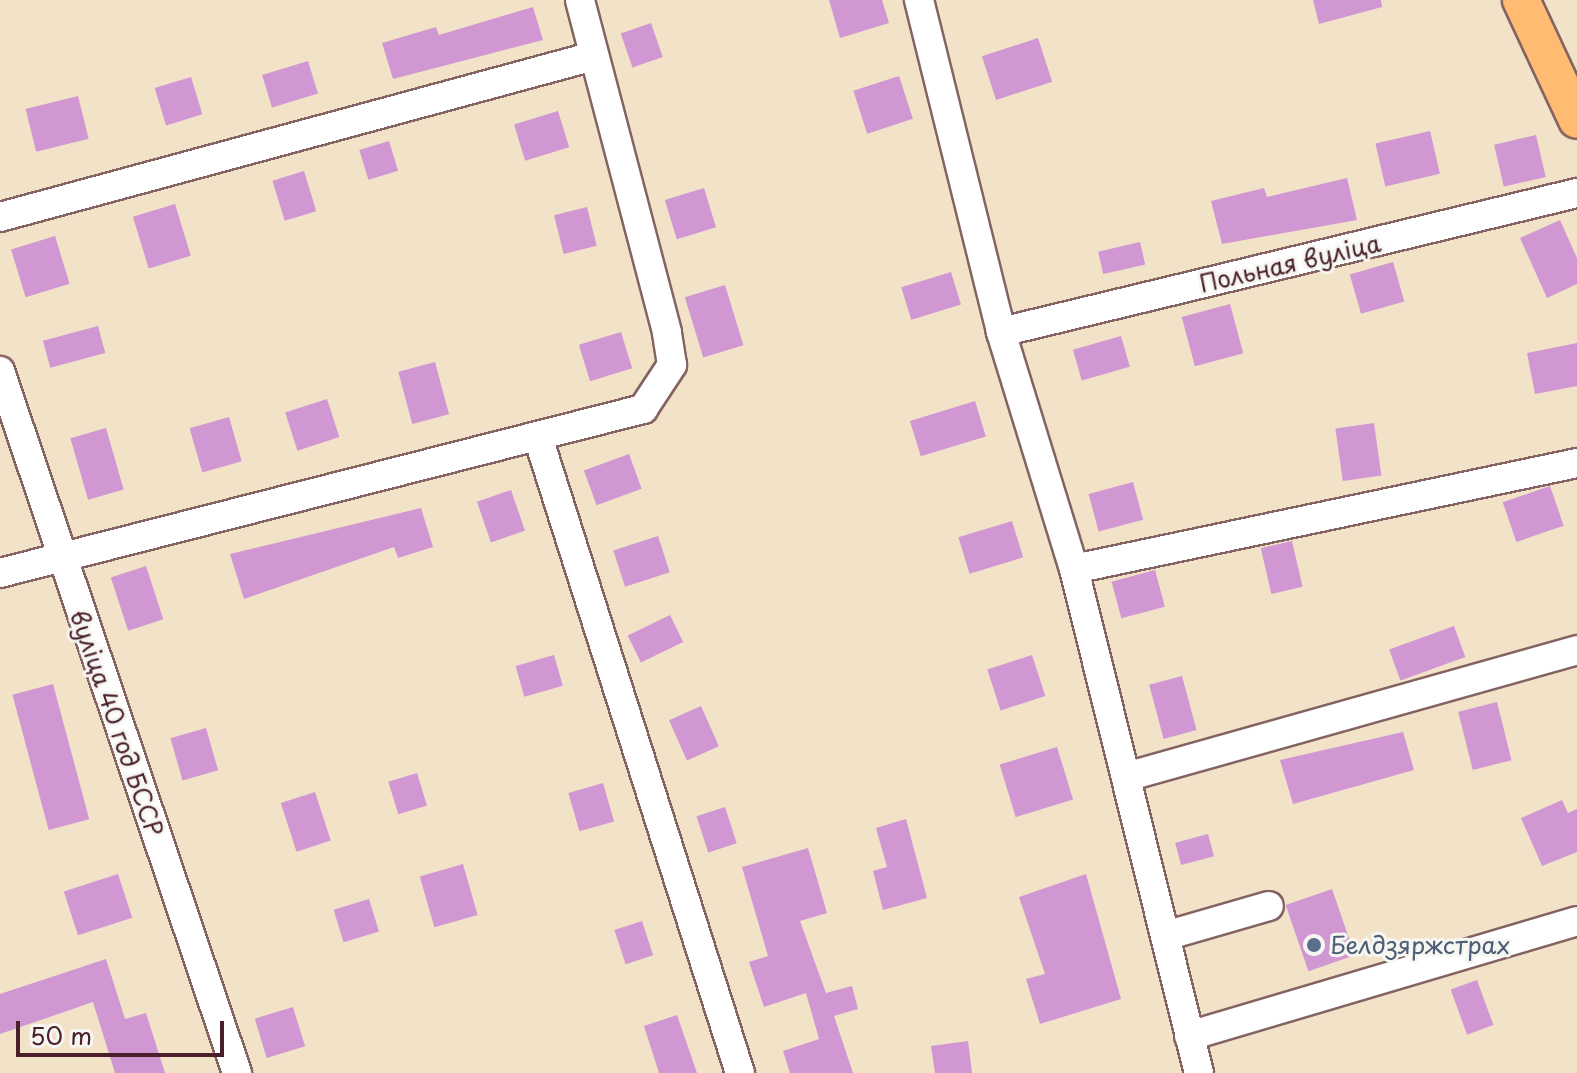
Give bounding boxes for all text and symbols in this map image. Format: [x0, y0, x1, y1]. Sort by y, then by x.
street label: Польная вуліца [1196, 228, 1384, 298]
street label: вуліца 40 год БССР [64, 605, 170, 841]
place label: Белдзяржстрах [1330, 931, 1510, 959]
marker: Белдзяржстрах [1305, 936, 1323, 954]
scale bar [20, 1005, 228, 1055]
text: 50 m [30, 1017, 92, 1053]

